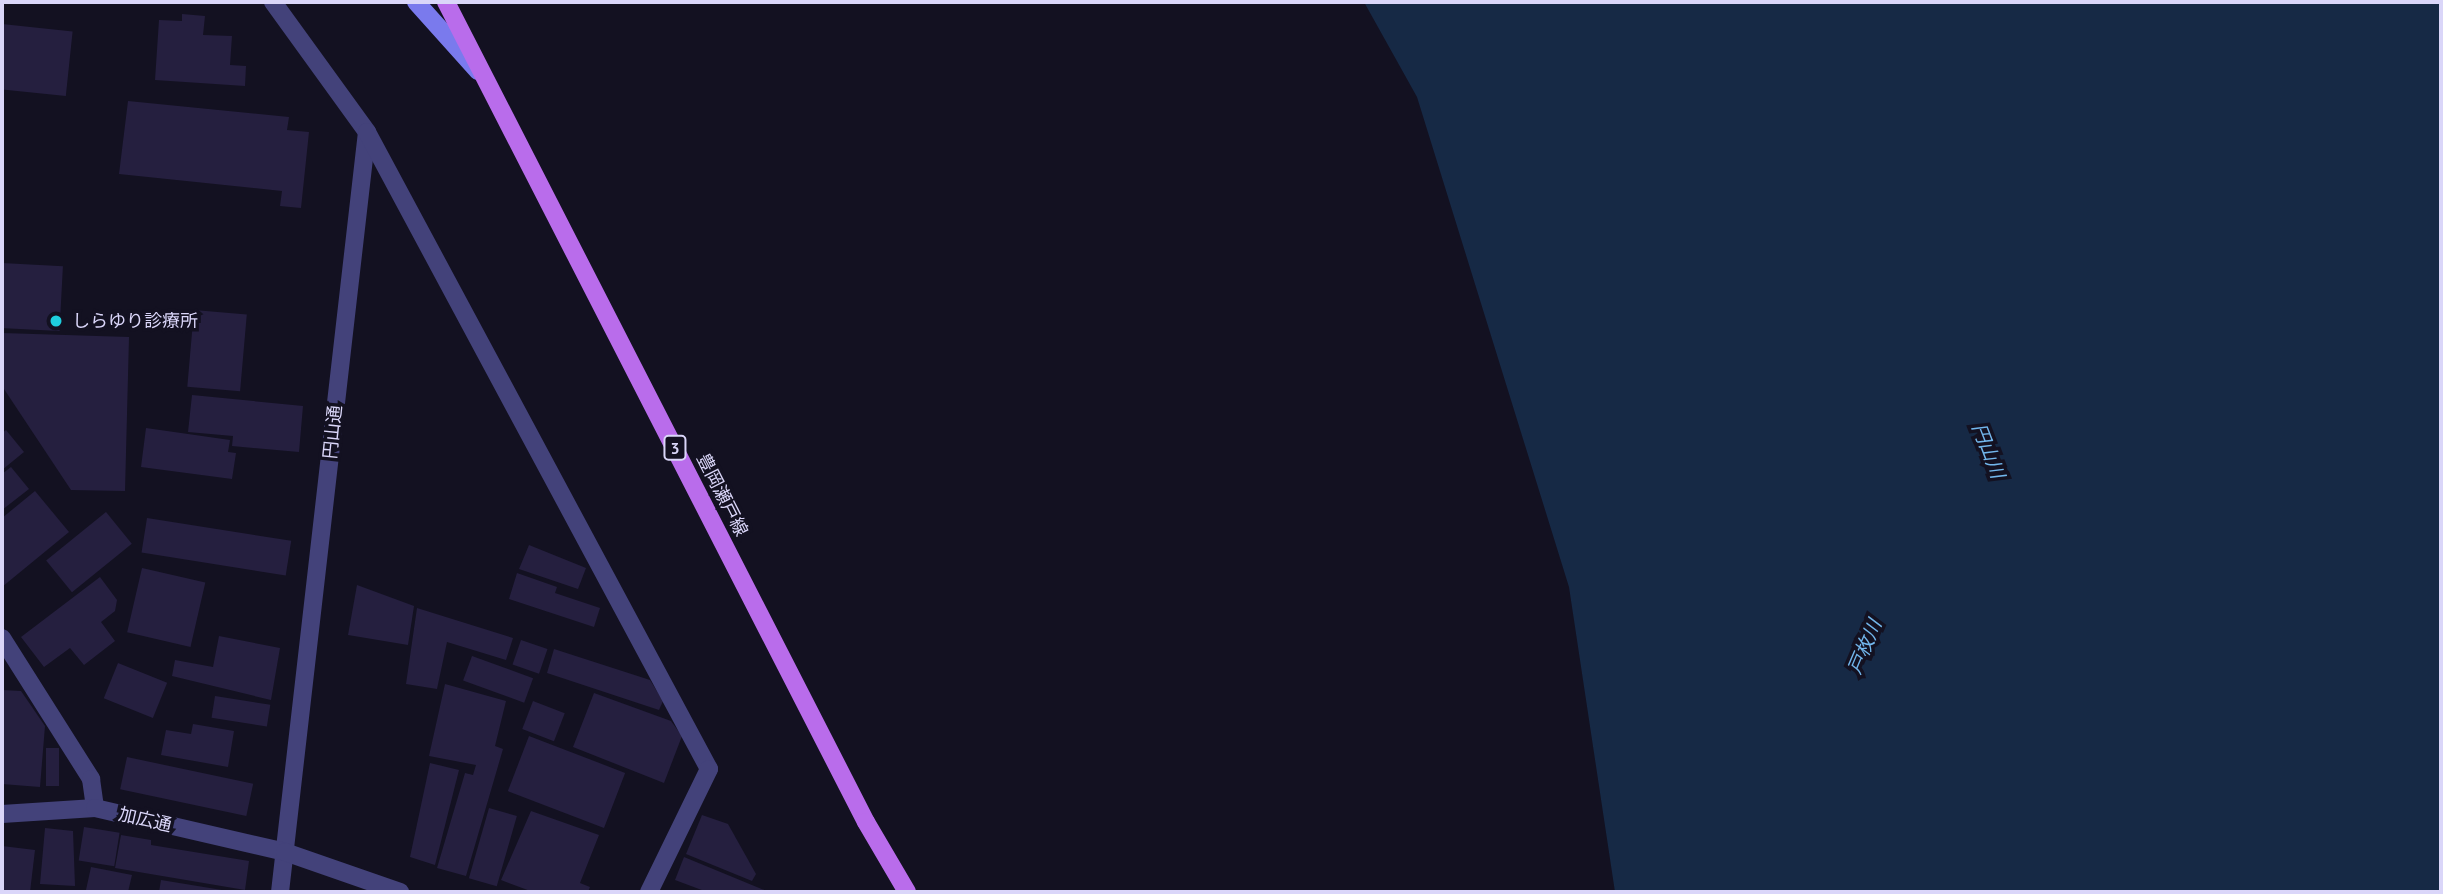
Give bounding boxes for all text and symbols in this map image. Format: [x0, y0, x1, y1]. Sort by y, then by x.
place label: しらゆり診療所 [72, 310, 198, 332]
marker: しらゆり診療所 [46, 311, 66, 331]
street label: 円山通 [319, 404, 347, 460]
water label: 円山川 [1967, 420, 2009, 482]
road number: 3 [663, 436, 687, 461]
street label: 豊岡瀬戸線 [692, 450, 752, 540]
water label: 戸枚川 [1843, 616, 1887, 678]
street label: 加広通 [116, 803, 174, 837]

